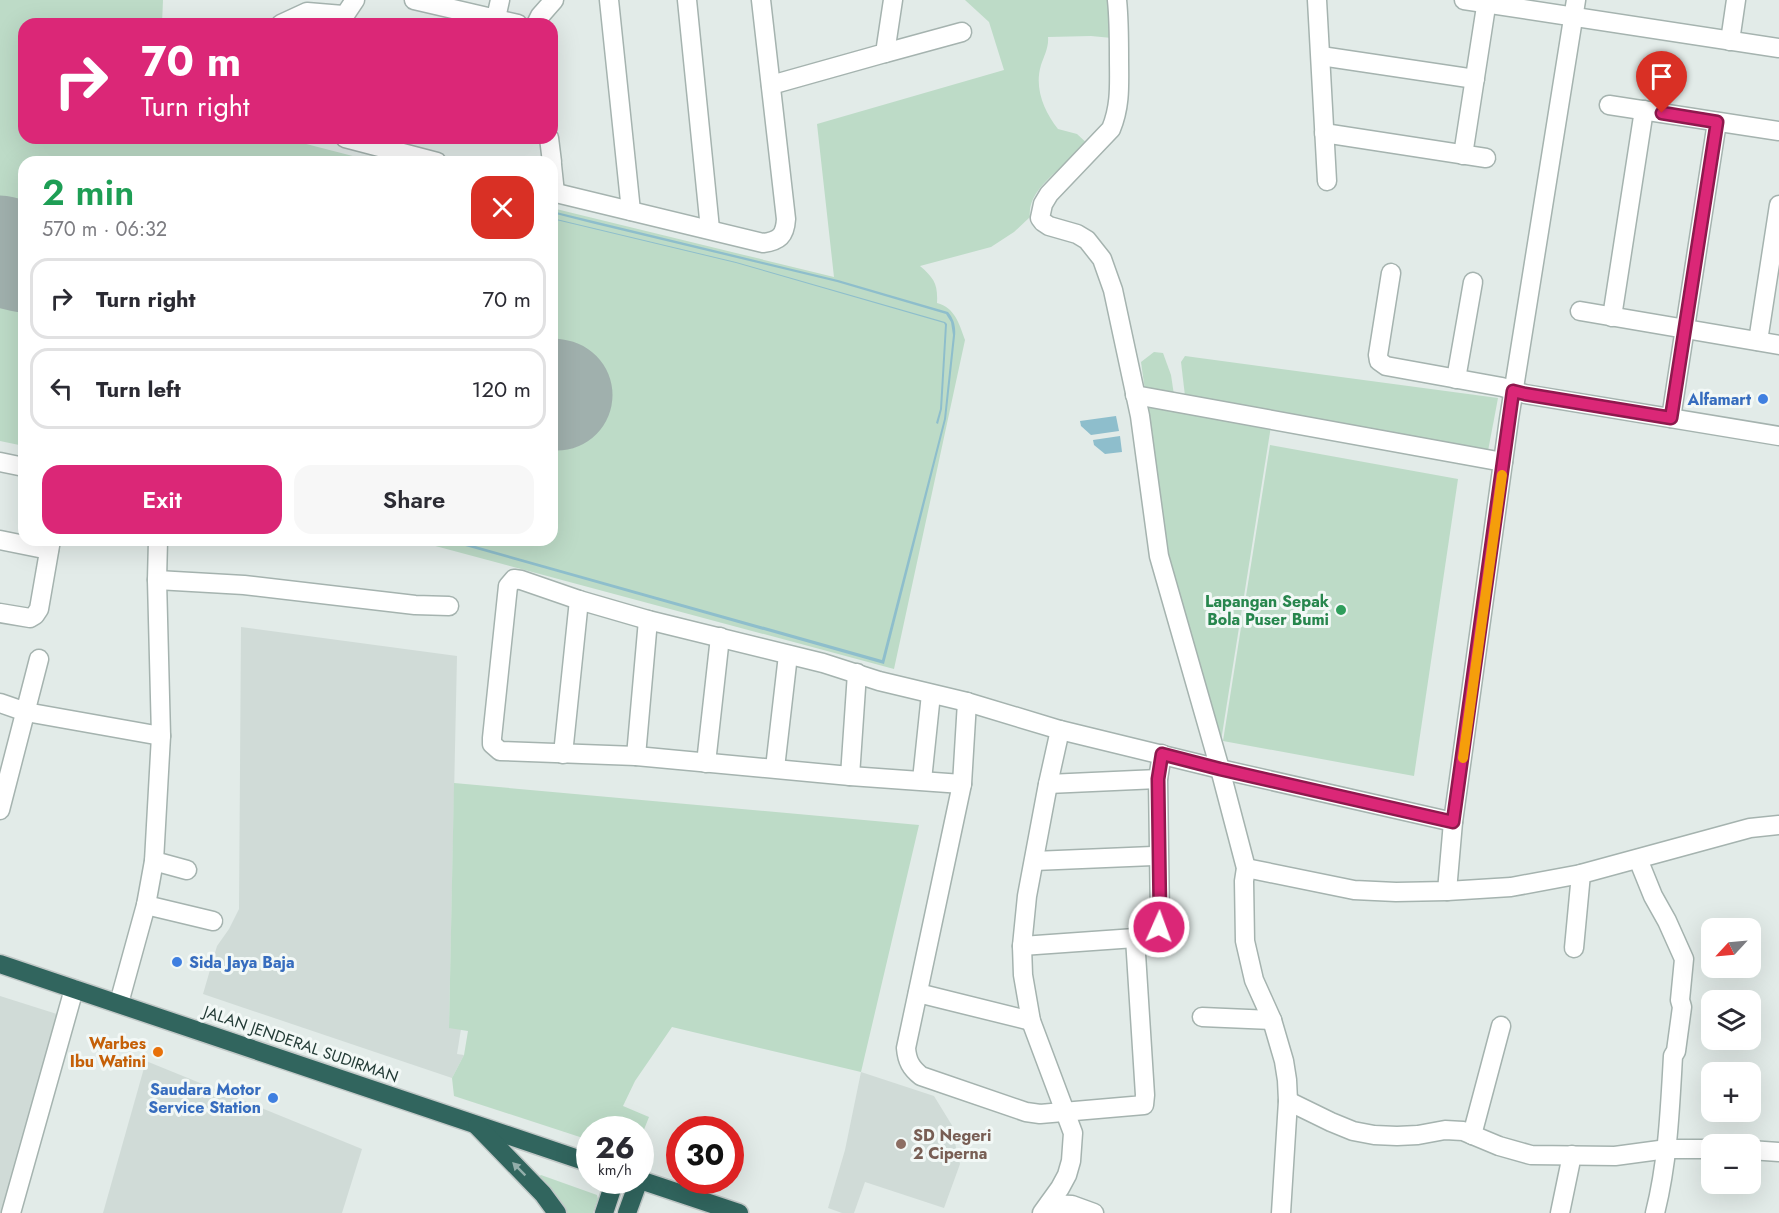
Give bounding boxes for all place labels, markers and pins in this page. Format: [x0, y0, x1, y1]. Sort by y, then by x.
pin [1636, 51, 1687, 113]
place label: Alfamart [1686, 388, 1752, 411]
marker: Alfamart [1756, 392, 1770, 406]
place label: Lapangan Sepak Bola Puser Bumi [1205, 590, 1330, 631]
marker: Lapangan Sepak Bola Puser Bumi [1334, 603, 1348, 617]
place label: Sida Jaya Baja [189, 951, 295, 974]
marker: Sida Jaya Baja [170, 955, 184, 969]
place label: Warbes Ibu Watini [70, 1032, 146, 1073]
marker: Warbes Ibu Watini [151, 1045, 165, 1059]
place label: Saudara Motor Service Station [148, 1078, 261, 1119]
marker: Saudara Motor Service Station [266, 1091, 280, 1105]
place label: SD Negeri 2 Ciperna [913, 1124, 991, 1165]
marker: SD Negeri 2 Ciperna [894, 1137, 908, 1151]

